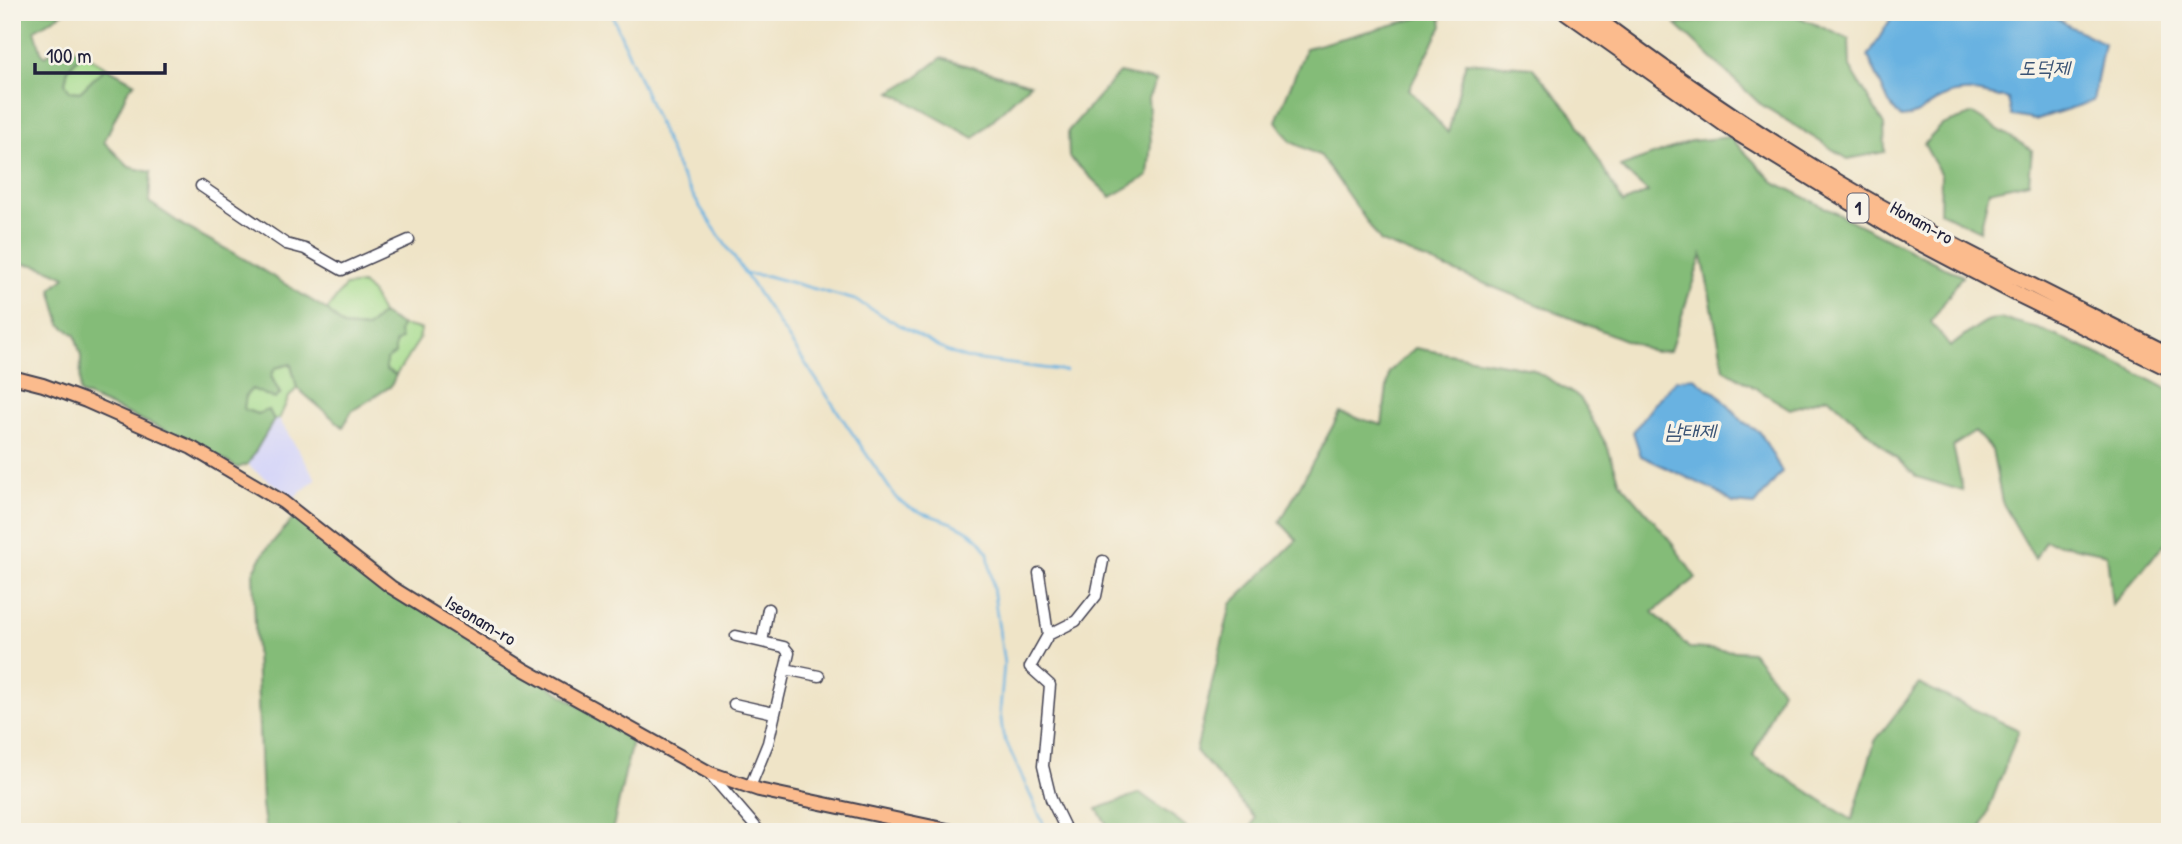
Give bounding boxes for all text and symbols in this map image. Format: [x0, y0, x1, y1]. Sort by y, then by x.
scale bar [35, 32, 164, 76]
text: 100 m [46, 41, 92, 70]
water label: 도덕제 [2019, 53, 2072, 82]
road number: 1 [1848, 194, 1868, 223]
street label: Honam-ro [1886, 194, 1958, 250]
water label: 남태제 [1665, 416, 1718, 445]
street label: Iseonam-ro [441, 589, 522, 652]

